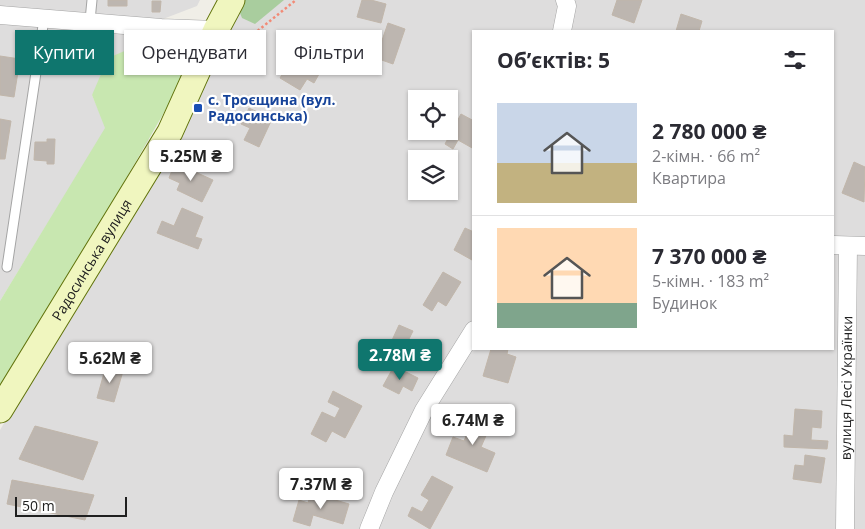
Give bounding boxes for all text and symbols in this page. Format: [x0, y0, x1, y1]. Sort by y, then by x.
chip: Купити [15, 30, 114, 75]
chip: Орендувати [124, 30, 266, 75]
chip: Фільтри [276, 30, 382, 75]
text: Об’єктів: 5 [497, 46, 610, 74]
icon: filters [781, 46, 809, 74]
place label: с. Троєщина (вул. Радосинська) [208, 90, 336, 125]
map controls [408, 90, 458, 200]
button: locate [408, 90, 458, 140]
marker: с. Троєщина (вул. Радосинська) [192, 102, 204, 114]
text: 2 780 000 ₴ [652, 117, 766, 145]
icon: home [537, 123, 597, 183]
pin: 5.25M ₴ [145, 140, 237, 182]
text: 5.25M ₴ [160, 145, 222, 167]
text: 2-кімн. · 66 m² [652, 145, 760, 167]
button: layers [408, 150, 458, 200]
text: Квартира [652, 167, 726, 189]
street label: Радосинська вулиця [47, 195, 136, 324]
text: 7 370 000 ₴ [652, 242, 766, 270]
icon: home [537, 248, 597, 308]
text: 5-кімн. · 183 m² [652, 270, 769, 292]
text: Будинок [652, 292, 717, 314]
street label: вулиця Лесі Українки [836, 316, 856, 460]
pin: 2.78M ₴ [354, 338, 446, 381]
pin: 5.62M ₴ [64, 342, 156, 384]
text: 2.78M ₴ [369, 344, 431, 366]
text: 5.62M ₴ [79, 347, 141, 369]
pin: 6.74M ₴ [427, 404, 519, 446]
text: 6.74M ₴ [442, 409, 504, 431]
pin: 7.37M ₴ [275, 468, 367, 510]
text: 7.37M ₴ [290, 473, 352, 495]
scale bar [15, 494, 128, 517]
text: 50 m [22, 496, 55, 515]

